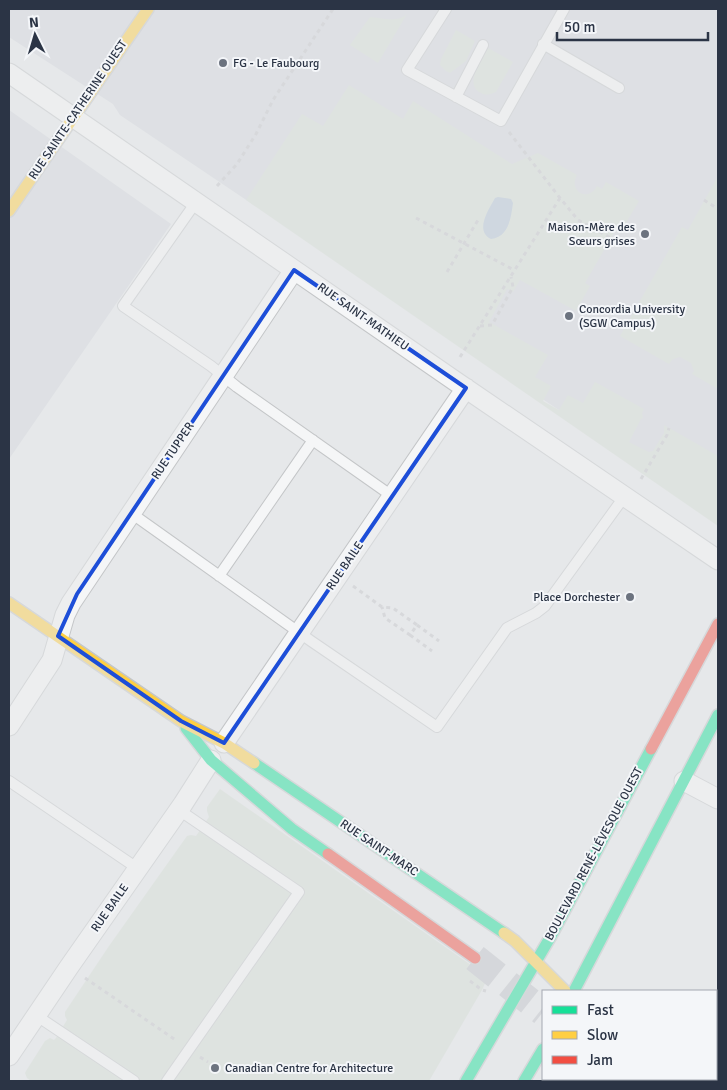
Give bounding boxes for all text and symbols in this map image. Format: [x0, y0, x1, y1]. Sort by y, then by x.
north arrow [10, 10, 60, 60]
scale bar [557, 10, 708, 42]
text: N [28, 14, 40, 31]
text: 50 m [564, 18, 595, 36]
street label: RUE SAINTE-CATHERINE OUEST [26, 37, 130, 183]
place label: FG - Le Faubourg [233, 56, 319, 71]
marker: FG - Le Faubourg [217, 57, 229, 69]
place label: Maison-Mère des Sœurs grises [548, 220, 635, 249]
marker: Maison-Mère des Sœurs grises [639, 228, 651, 240]
street label: RUE SAINT-MATHIEU [314, 280, 412, 354]
place label: Concordia University (SGW Campus) [579, 302, 686, 331]
marker: Concordia University (SGW Campus) [563, 310, 575, 322]
street label: RUE TUPPER [148, 419, 198, 483]
street label: RUE BAILE [323, 539, 367, 593]
place label: Place Dorchester [533, 590, 621, 605]
marker: Place Dorchester [624, 591, 636, 603]
street label: BOULEVARD RENÉ-LÉVESQUE OUEST [542, 765, 646, 943]
street label: RUE SAINT-MARC [337, 816, 421, 880]
street label: RUE BAILE [88, 881, 132, 935]
legend [542, 990, 717, 1080]
text: Fast [587, 1001, 614, 1019]
text: Slow [587, 1026, 618, 1044]
text: Jam [587, 1051, 613, 1069]
place label: Canadian Centre for Architecture [225, 1061, 393, 1076]
marker: Canadian Centre for Architecture [209, 1062, 221, 1074]

